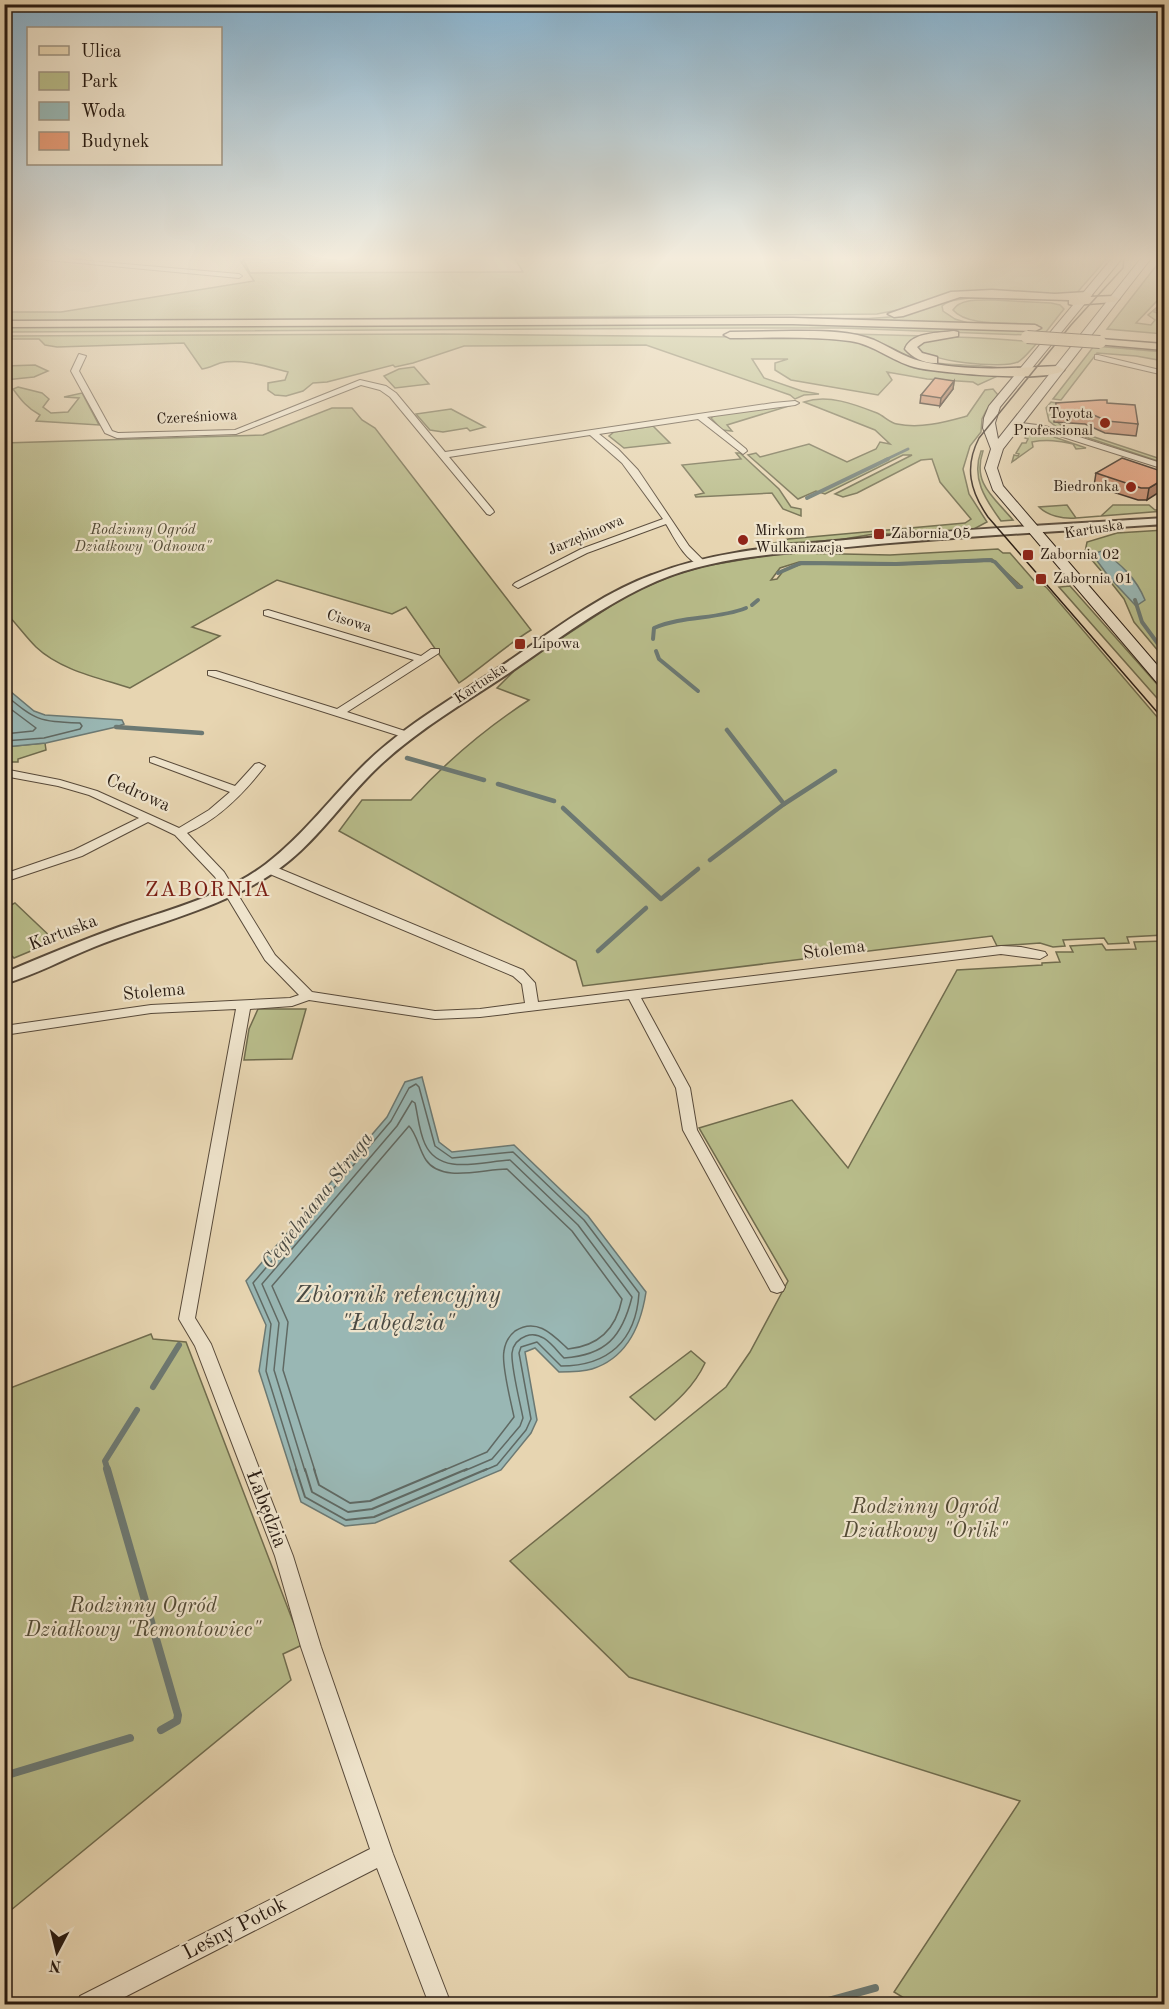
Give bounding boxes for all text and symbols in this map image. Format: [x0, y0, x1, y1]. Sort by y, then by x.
legend [27, 27, 222, 165]
text: Ulica [81, 43, 122, 61]
text: Park [81, 73, 118, 91]
text: Woda [81, 103, 126, 121]
text: Budynek [81, 133, 149, 151]
place label: Toyota Professional [1013, 407, 1094, 439]
street label: Czereśniowa [156, 408, 238, 428]
marker: Toyota Professional [1098, 416, 1112, 430]
place label: Biedronka [1053, 480, 1120, 495]
marker: Biedronka [1124, 480, 1138, 494]
street label: Jarzębinowa [546, 513, 627, 559]
street label: Kartuska [1063, 518, 1125, 542]
park label: Rodzinny Ogród Działkowy "Odnowa" [74, 523, 213, 555]
place label: Mirkom Wulkanizacja [755, 524, 843, 556]
marker: Zabornia 05 [872, 527, 886, 541]
place label: Zabornia 05 [891, 527, 971, 542]
marker: Mirkom Wulkanizacja [736, 533, 750, 547]
marker: Zabornia 02 [1021, 548, 1035, 562]
place label: Zabornia 02 [1040, 548, 1120, 563]
marker: Zabornia 01 [1034, 572, 1048, 586]
place label: Zabornia 01 [1053, 572, 1133, 587]
street label: Cisowa [325, 608, 374, 636]
marker: Lipowa [513, 637, 527, 651]
place label: Lipowa [532, 637, 580, 652]
street label: Kartuska [452, 661, 511, 707]
street label: Cedrowa [103, 771, 173, 815]
district label: ZABORNIA [145, 880, 271, 901]
street label: Kartuska [26, 912, 100, 954]
street label: Stolema [802, 937, 866, 963]
street label: Stolema [122, 980, 186, 1004]
water label: Cegielniana Struga [259, 1129, 378, 1273]
water label: Zbiornik retencyjny "Łabędzia" [295, 1284, 501, 1336]
street label: Łabędzia [242, 1467, 290, 1551]
park label: Rodzinny Ogród Działkowy "Orlik" [842, 1497, 1008, 1542]
park label: Rodzinny Ogród Działkowy "Remontowiec" [24, 1596, 262, 1641]
street label: Leśny Potok [180, 1894, 290, 1964]
north arrow [27, 1922, 87, 1982]
text: N [48, 1956, 62, 1974]

